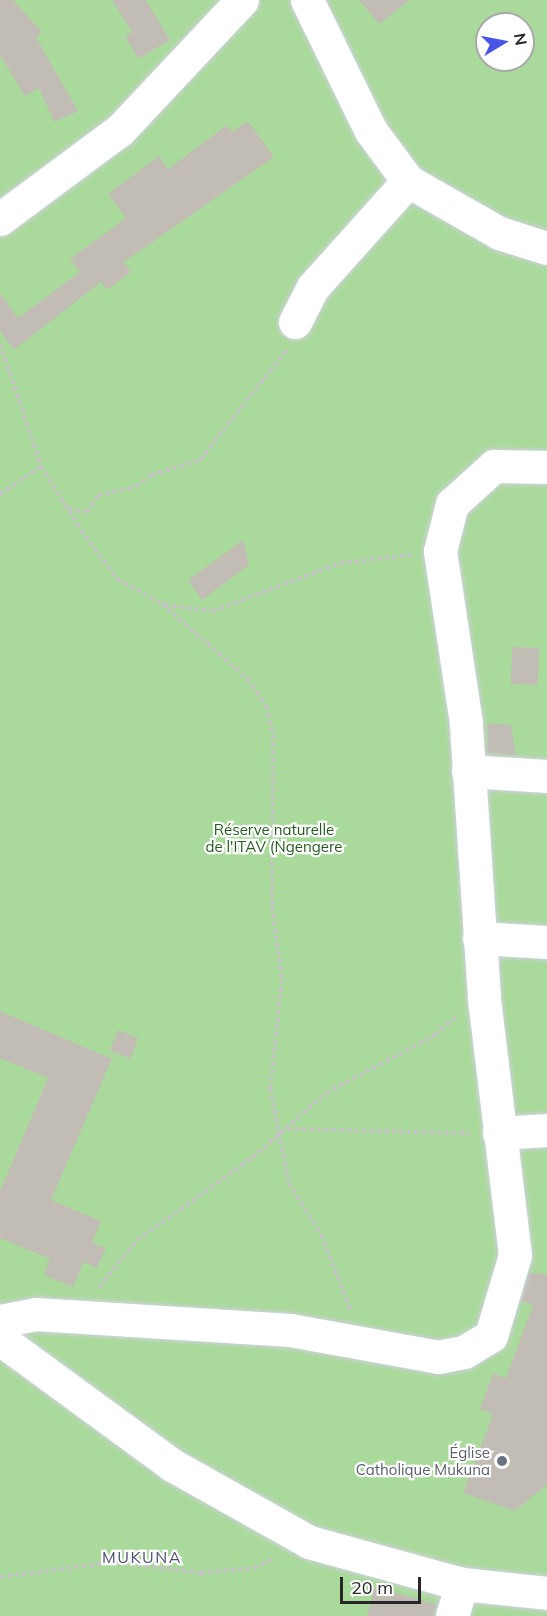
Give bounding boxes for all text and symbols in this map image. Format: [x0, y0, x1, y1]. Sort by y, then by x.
north arrow [475, 12, 535, 72]
text: N [510, 32, 532, 47]
park label: Réserve naturelle de l'ITAV (Ngengere [205, 820, 343, 855]
place label: Église Catholique Mukuna [356, 1443, 490, 1478]
marker: Église Catholique Mukuna [495, 1454, 509, 1468]
district label: MUKUNA [102, 1547, 182, 1567]
scale bar [343, 1565, 424, 1603]
text: 20 m [351, 1576, 393, 1599]

